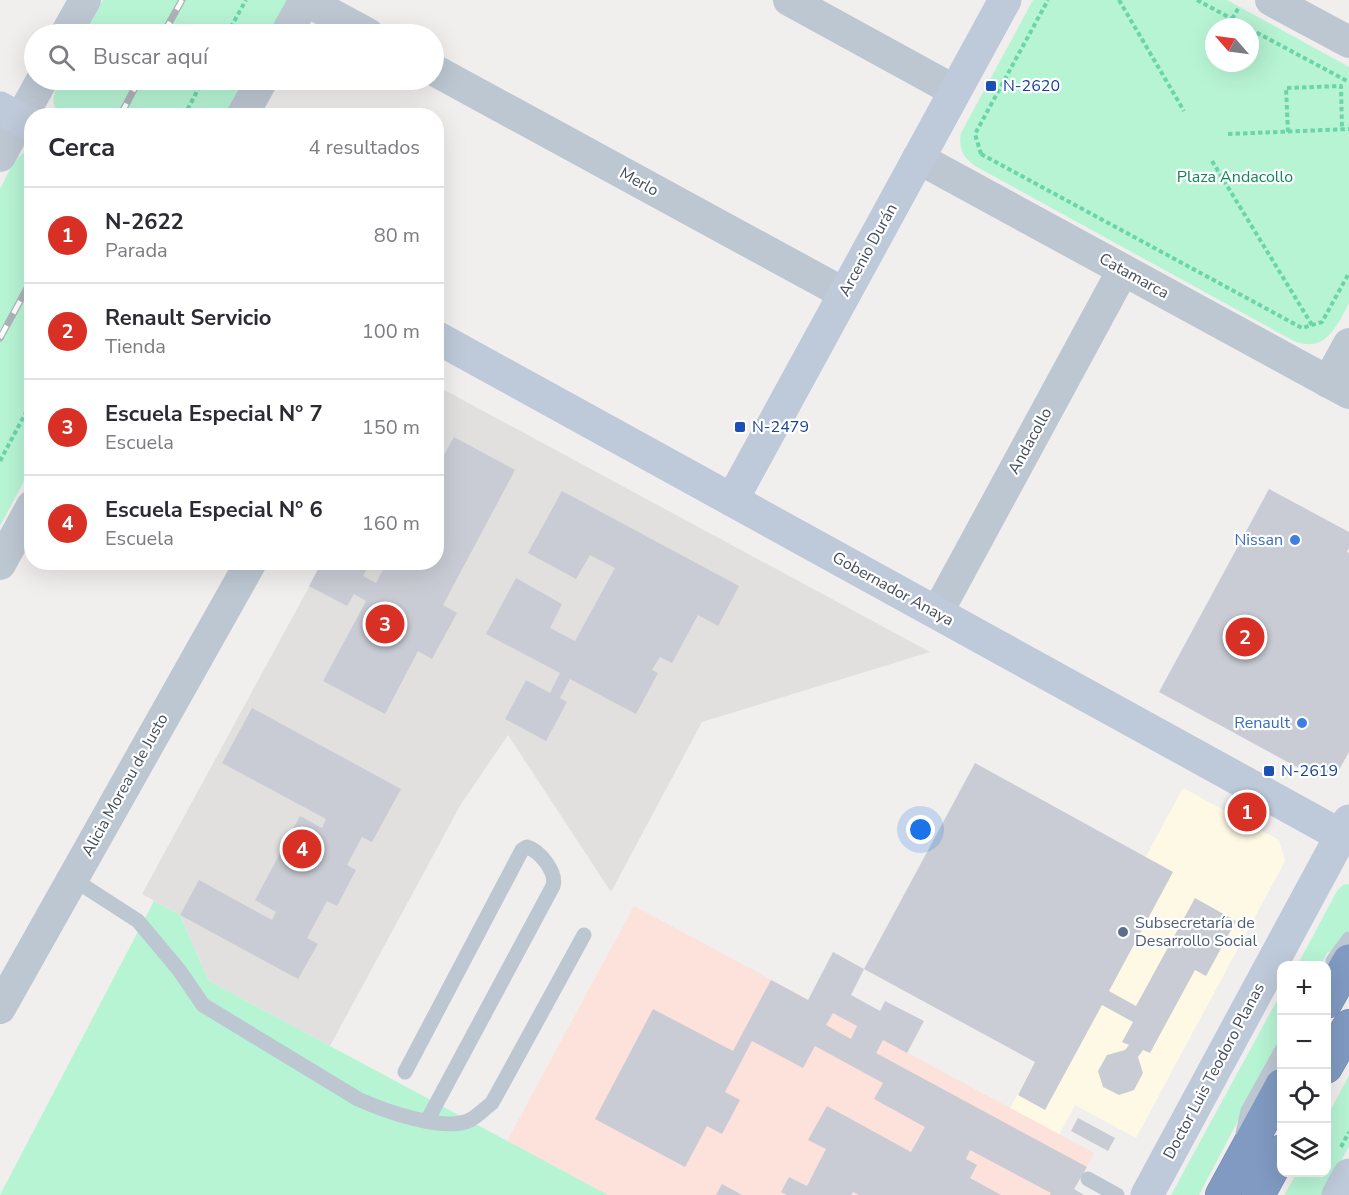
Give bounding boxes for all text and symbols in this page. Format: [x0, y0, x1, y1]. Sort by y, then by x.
north arrow [1205, 18, 1259, 72]
search box [24, 24, 444, 90]
icon: search [45, 41, 78, 74]
text: Buscar aquí [93, 42, 208, 72]
place label: N-2620 [1003, 75, 1060, 97]
marker: N-2620 [984, 79, 998, 93]
text: Cerca [48, 130, 115, 165]
text: 4 resultados [309, 134, 420, 161]
street label: Merlo [616, 162, 663, 202]
park label: Plaza Andacollo [1177, 166, 1293, 188]
street label: Arcenio Durán [833, 200, 903, 300]
text: N-2622 [105, 207, 184, 237]
text: 1 [62, 222, 74, 249]
text: 80 m [374, 222, 420, 249]
text: Parada [105, 237, 168, 264]
street label: Catamarca [1095, 248, 1173, 304]
text: Renault Servicio [105, 303, 271, 333]
text: 2 [62, 318, 74, 345]
text: 100 m [362, 318, 420, 345]
text: Tienda [105, 333, 166, 360]
text: Escuela Especial N° 7 [105, 399, 323, 429]
street label: Andacollo [1003, 404, 1057, 478]
text: 3 [62, 414, 74, 441]
text: 150 m [362, 414, 420, 441]
place label: N-2479 [752, 416, 809, 438]
marker: N-2479 [733, 420, 747, 434]
text: Escuela [105, 429, 174, 456]
text: Escuela Especial N° 6 [105, 495, 323, 525]
text: 4 [62, 510, 74, 537]
text: 160 m [362, 510, 420, 537]
text: Escuela [105, 525, 174, 552]
place label: Nissan [1234, 529, 1283, 551]
marker: Nissan [1288, 533, 1302, 547]
street label: Gobernador Anaya [828, 547, 958, 631]
pin: 3 [366, 602, 404, 646]
pin: 2 [1226, 614, 1264, 660]
street label: Alicia Moreau de Justo [77, 709, 174, 860]
place label: Renault [1234, 712, 1290, 734]
marker: Renault [1295, 716, 1309, 730]
place label: N-2619 [1281, 760, 1338, 782]
marker: N-2619 [1262, 764, 1276, 778]
pin: 1 [1228, 790, 1266, 834]
your location [906, 815, 935, 844]
pin: 4 [282, 826, 322, 872]
place label: Subsecretaría de Desarrollo Social [1135, 912, 1258, 952]
marker: Subsecretaría de Desarrollo Social [1116, 925, 1130, 939]
map controls [1277, 961, 1331, 1177]
button: + [1277, 961, 1331, 1015]
street label: Doctor Luis Teodoro Planas [1158, 979, 1270, 1163]
button: − [1277, 1015, 1331, 1069]
button: locate [1277, 1069, 1331, 1123]
button: layers [1277, 1123, 1331, 1177]

